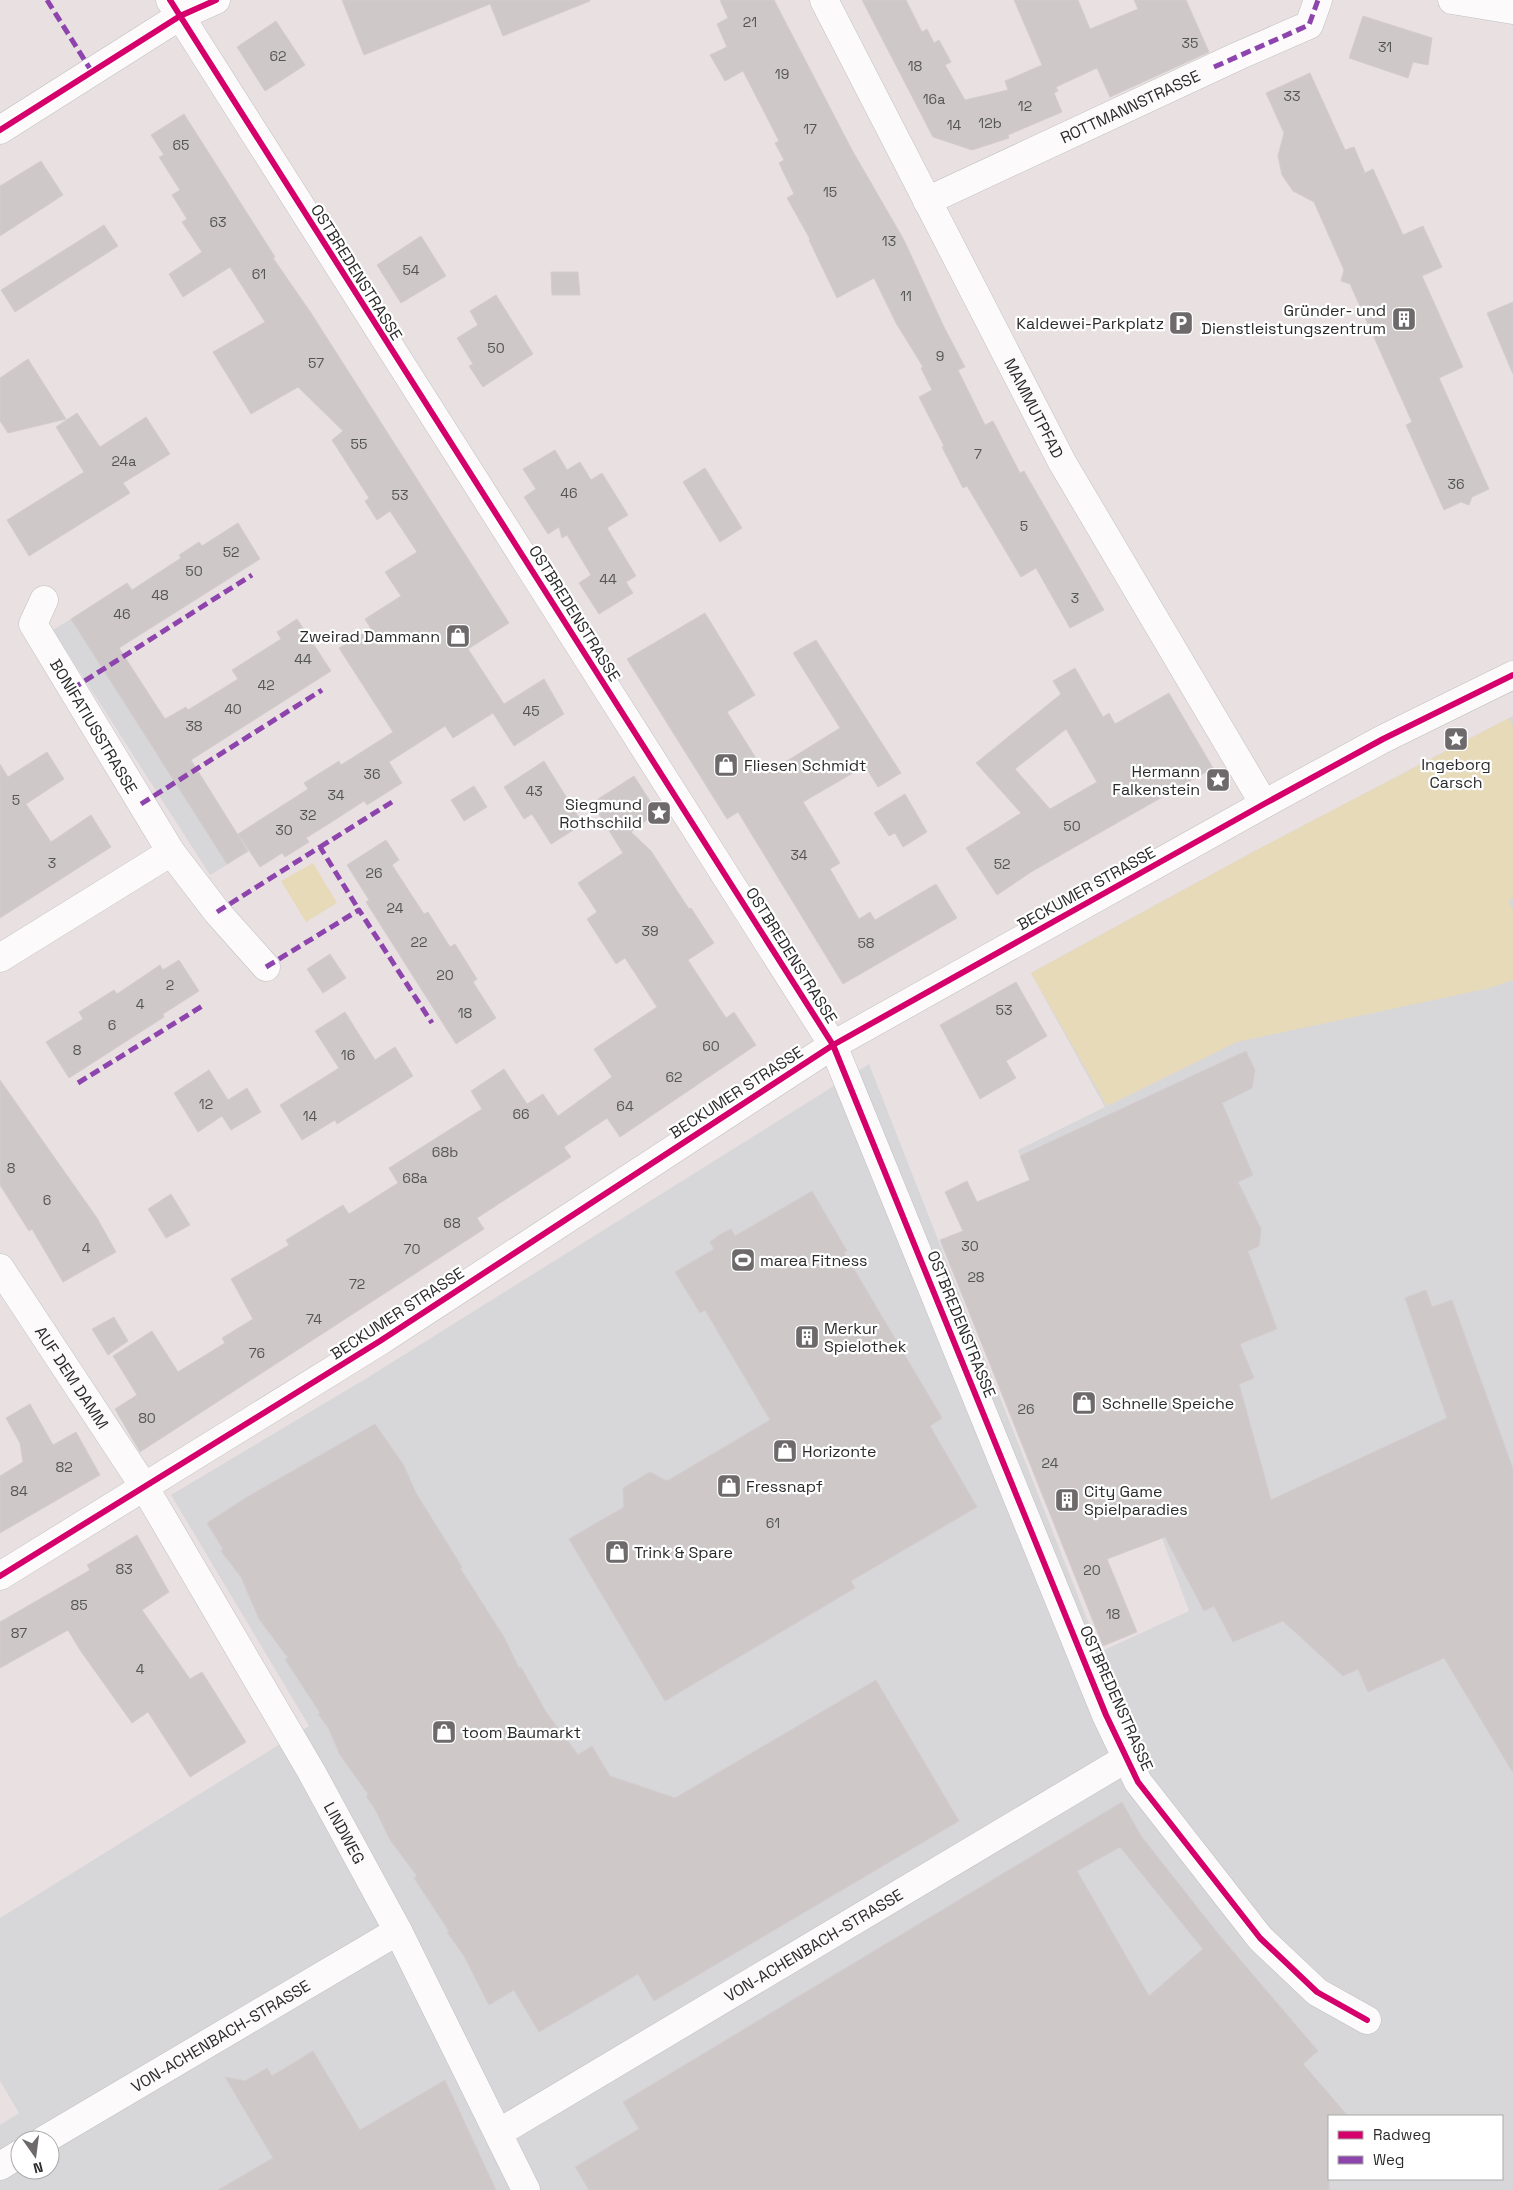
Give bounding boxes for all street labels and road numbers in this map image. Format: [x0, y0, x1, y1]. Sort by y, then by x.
street label: ROTTMANNSTRASSE [1057, 65, 1204, 148]
street label: OSTBREDENSTRASSE [306, 200, 407, 344]
street label: MAMMUTPFAD [999, 355, 1068, 462]
street label: OSTBREDENSTRASSE [524, 541, 625, 685]
street label: BONIFATIUSSTRASSE [45, 655, 142, 798]
street label: BECKUMER STRASSE [1013, 842, 1159, 935]
street label: OSTBREDENSTRASSE [741, 883, 842, 1027]
street label: BECKUMER STRASSE [666, 1041, 807, 1143]
street label: OSTBREDENSTRASSE [922, 1248, 1001, 1401]
street label: BECKUMER STRASSE [327, 1262, 468, 1364]
street label: AUF DEM DAMM [30, 1322, 113, 1433]
street label: OSTBREDENSTRASSE [1075, 1622, 1158, 1774]
street label: LINDWEG [319, 1798, 370, 1868]
street label: VON-ACHENBACH-STRASSE [721, 1884, 907, 2007]
street label: VON-ACHENBACH-STRASSE [127, 1975, 314, 2097]

